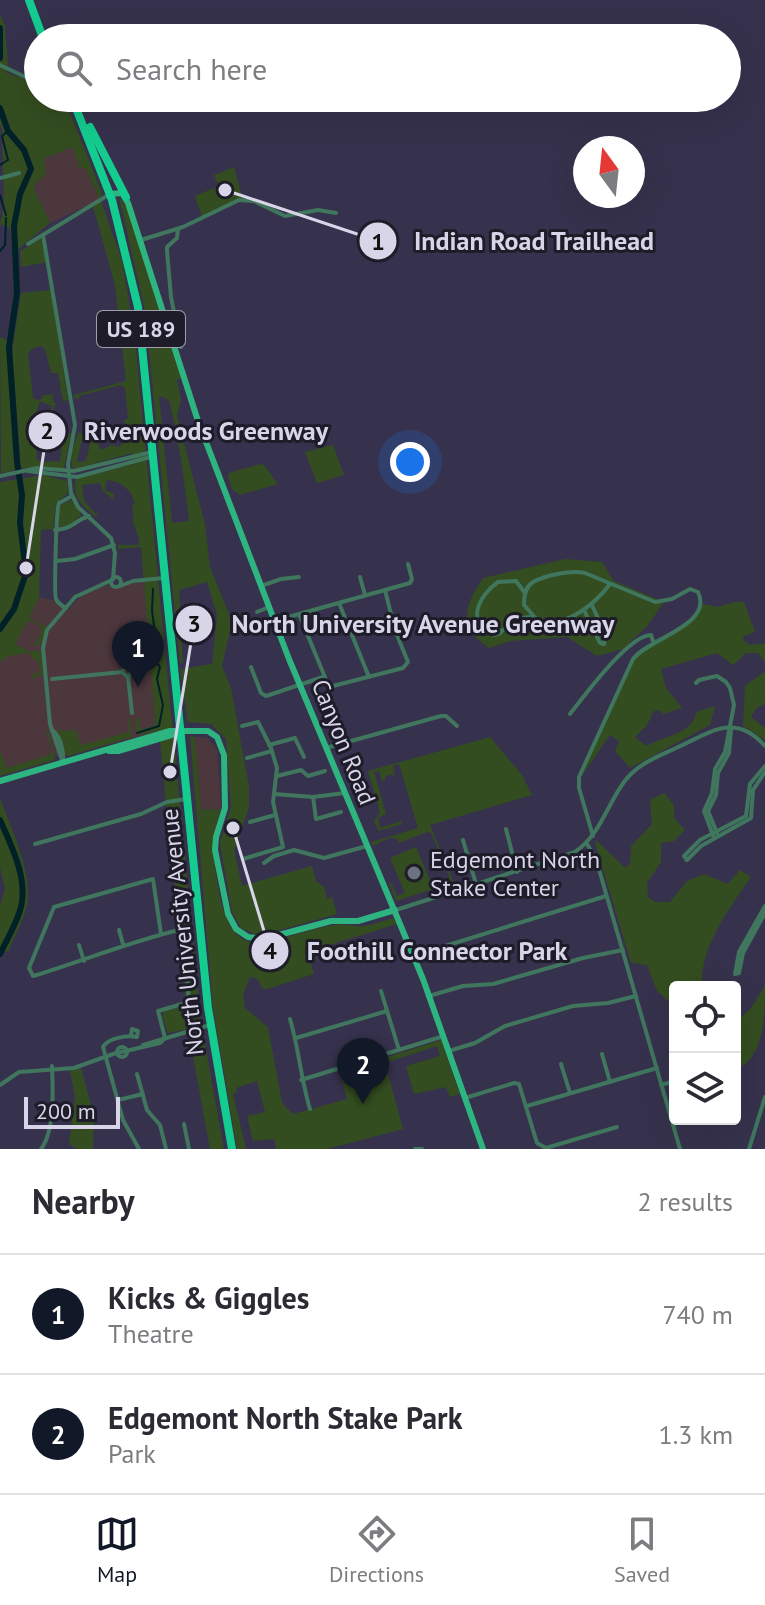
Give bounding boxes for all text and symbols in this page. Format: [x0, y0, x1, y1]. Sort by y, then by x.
search box [24, 24, 741, 112]
icon: search [52, 46, 96, 90]
text: Search here [116, 49, 267, 88]
north arrow [573, 136, 645, 208]
callout: Indian Road Trailhead [358, 216, 671, 266]
text: Indian Road Trailhead [414, 224, 654, 257]
text: 1 [371, 226, 385, 257]
road number: US 189 [97, 311, 185, 347]
callout: Riverwoods Greenway [27, 406, 344, 456]
text: Riverwoods Greenway [84, 414, 329, 447]
text: 2 [40, 415, 54, 446]
your location [390, 442, 430, 482]
callout: North University Avenue Greenway [174, 599, 632, 649]
text: North University Avenue Greenway [231, 607, 615, 640]
text: 3 [187, 608, 201, 639]
pin: 1 [112, 621, 164, 687]
street label: Canyon Road [305, 675, 383, 809]
street label: North University Avenue [154, 807, 210, 1057]
place label: Edgemont North Stake Center [430, 844, 600, 903]
marker: Edgemont North Stake Center [405, 864, 423, 882]
callout: Foothill Connector Park [250, 926, 583, 976]
text: Foothill Connector Park [307, 934, 568, 967]
text: 4 [263, 935, 277, 966]
map controls [669, 981, 741, 1125]
button: locate [669, 981, 741, 1053]
pin: 2 [337, 1038, 389, 1104]
button: layers [669, 1053, 741, 1125]
scale bar [24, 1093, 120, 1129]
text: 200 m [36, 1097, 96, 1125]
text: Nearby [32, 1179, 134, 1223]
text: 2 results [638, 1185, 733, 1218]
text: Kicks & Giggles [108, 1278, 309, 1317]
text: 1 [51, 1298, 65, 1331]
text: 740 m [662, 1298, 733, 1331]
text: Theatre [108, 1317, 194, 1350]
text: Edgemont North Stake Park [108, 1398, 462, 1437]
text: 2 [51, 1418, 65, 1451]
text: 1.3 km [659, 1418, 733, 1451]
text: Park [108, 1437, 156, 1470]
tab: Map [95, 1512, 139, 1588]
tab: Directions [329, 1512, 424, 1588]
tab: Saved [614, 1512, 670, 1588]

